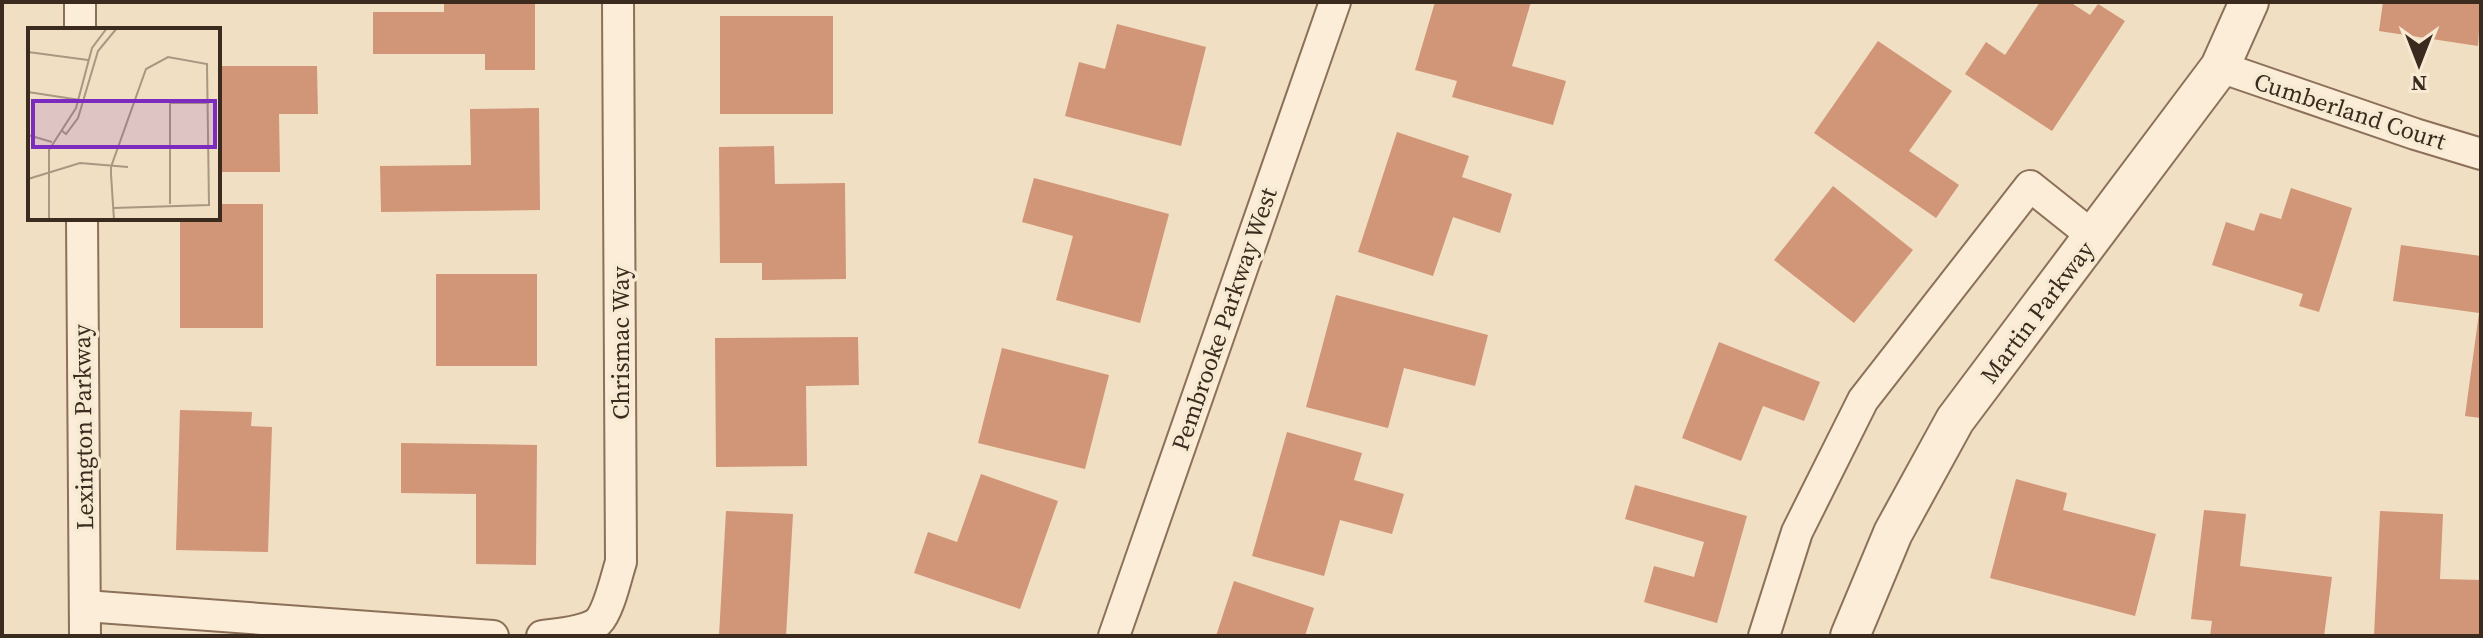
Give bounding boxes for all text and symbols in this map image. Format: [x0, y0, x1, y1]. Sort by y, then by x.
north arrow [2379, 24, 2459, 104]
inset map [28, 28, 220, 220]
street label: Cumberland Court [2250, 64, 2450, 158]
text: N [2411, 69, 2427, 99]
street label: Pembrooke Parkway West [1163, 183, 1285, 455]
street label: Martin Parkway [1973, 233, 2102, 390]
street label: Chrismac Way [604, 266, 637, 420]
street label: Lexington Parkway [65, 323, 101, 530]

